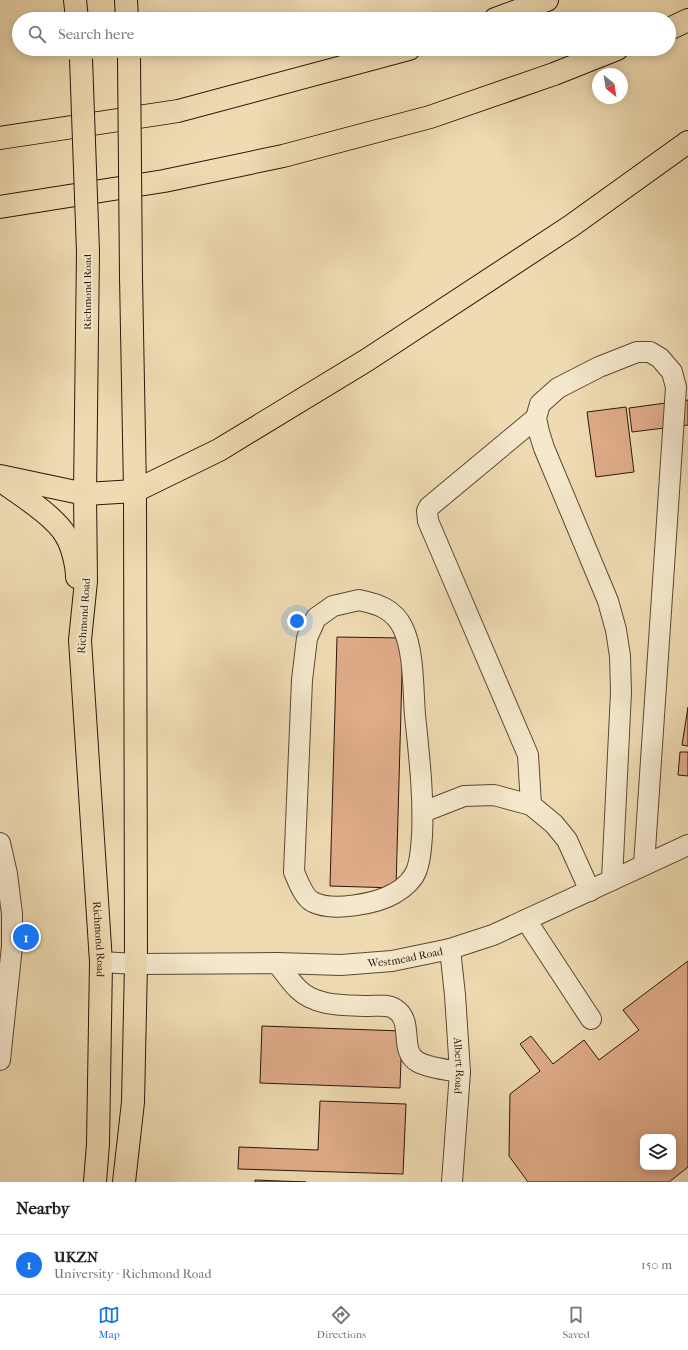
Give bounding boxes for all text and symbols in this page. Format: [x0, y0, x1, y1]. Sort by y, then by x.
search box [12, 12, 676, 56]
icon: search [26, 23, 48, 45]
text: Search here [58, 25, 134, 43]
north arrow [592, 68, 628, 104]
street label: Richmond Road [81, 253, 94, 330]
street label: Richmond Road [75, 577, 93, 654]
your location [287, 611, 307, 631]
street label: Richmond Road [91, 901, 108, 978]
pin: 1 [13, 922, 39, 952]
street label: Westmead Road [366, 944, 445, 969]
street label: Albert Road [451, 1036, 467, 1095]
map controls [640, 1134, 676, 1170]
button: layers [640, 1134, 676, 1170]
text: Nearby [16, 1198, 70, 1218]
text: UKZN [54, 1248, 98, 1266]
text: 1 [27, 1257, 31, 1272]
text: 150 m [641, 1257, 672, 1272]
text: University · Richmond Road [54, 1266, 212, 1281]
tab: Map [98, 1304, 120, 1341]
tab: Directions [317, 1304, 366, 1341]
tab: Saved [562, 1304, 590, 1341]

